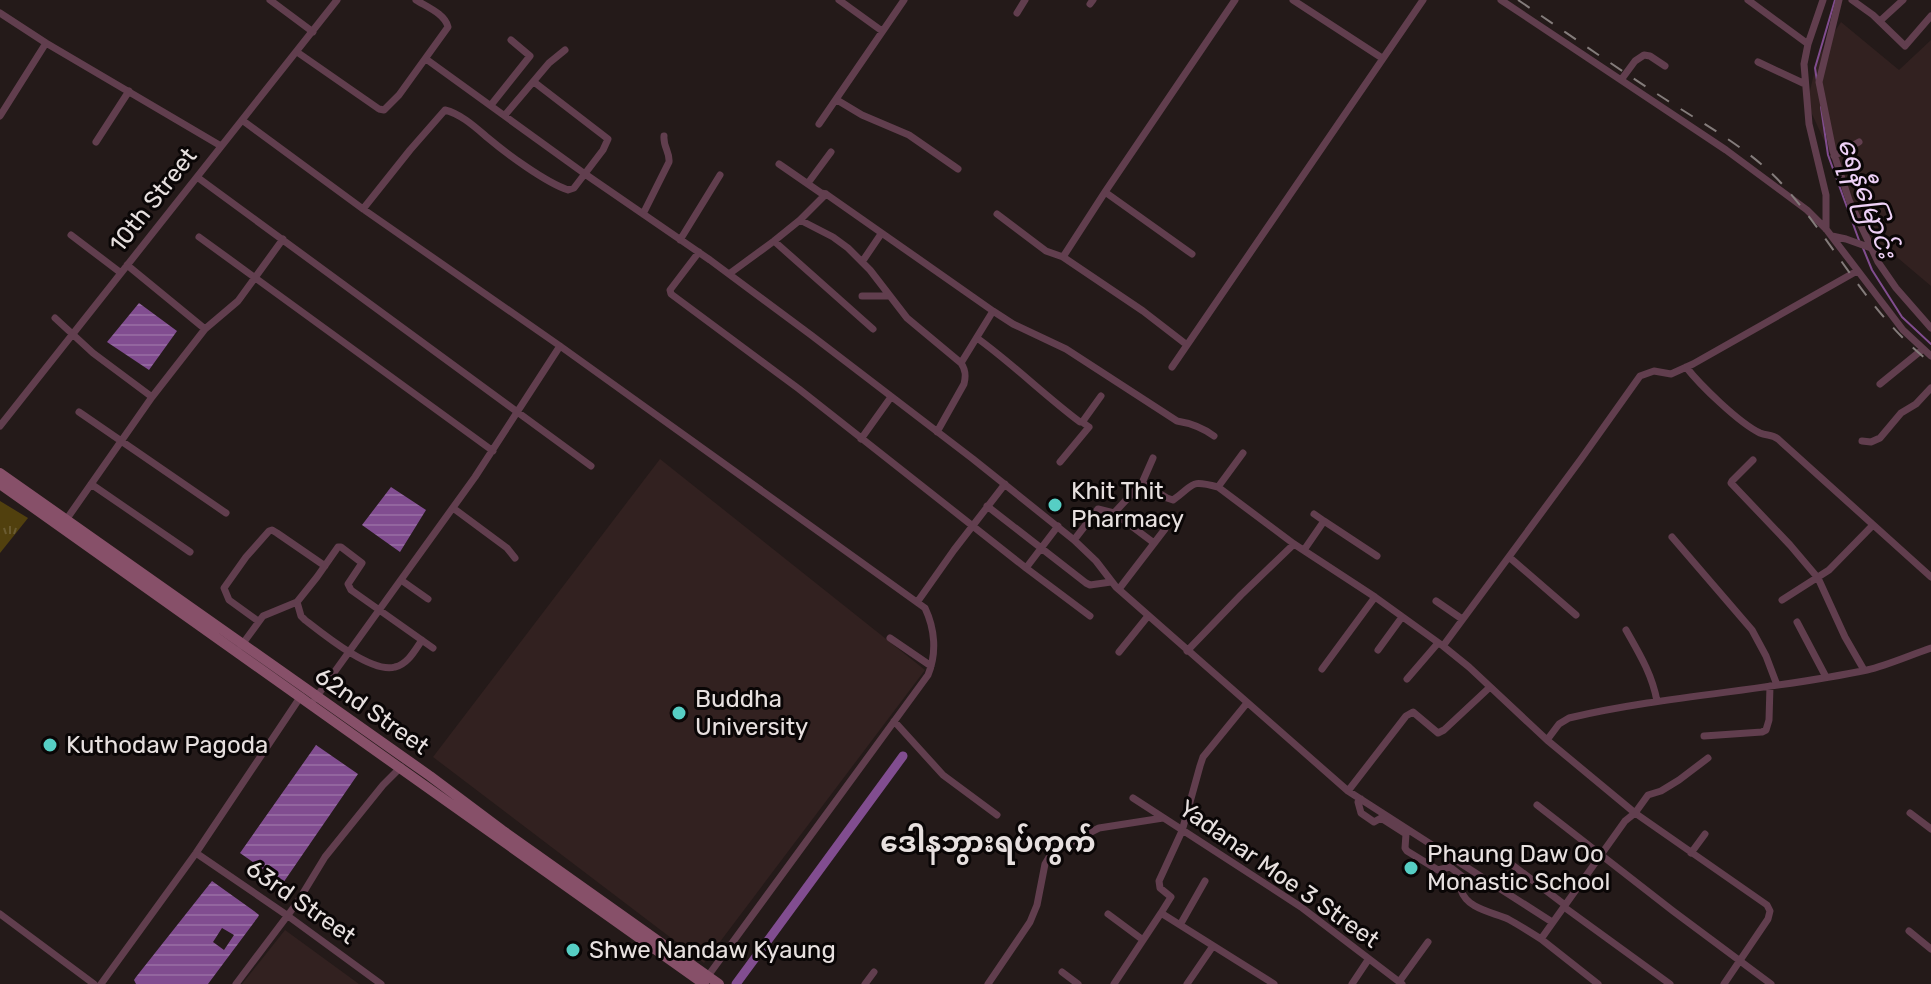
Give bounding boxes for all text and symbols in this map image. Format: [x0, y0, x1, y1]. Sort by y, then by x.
water label: ရေနီမြောင်း [1825, 132, 1907, 266]
street label: 10th Street [104, 142, 202, 258]
place label: Khit Thit Pharmacy [1071, 477, 1184, 533]
marker: Khit Thit Pharmacy [1046, 496, 1064, 514]
street label: 62nd Street [310, 661, 434, 761]
place label: Buddha University [695, 685, 808, 741]
marker: Buddha University [670, 704, 688, 722]
place label: Kuthodaw Pagoda [66, 731, 268, 759]
marker: Kuthodaw Pagoda [41, 736, 59, 754]
street label: Yadanar Moe 3 Street [1173, 794, 1385, 954]
district label: ဒေါနဘွားရပ်ကွက် [880, 823, 1096, 865]
place label: Phaung Daw Oo Monastic School [1427, 840, 1610, 896]
street label: 63rd Street [241, 854, 361, 950]
marker: Phaung Daw Oo Monastic School [1402, 859, 1420, 877]
place label: Shwe Nandaw Kyaung [589, 936, 836, 964]
marker: Shwe Nandaw Kyaung [564, 941, 582, 959]

